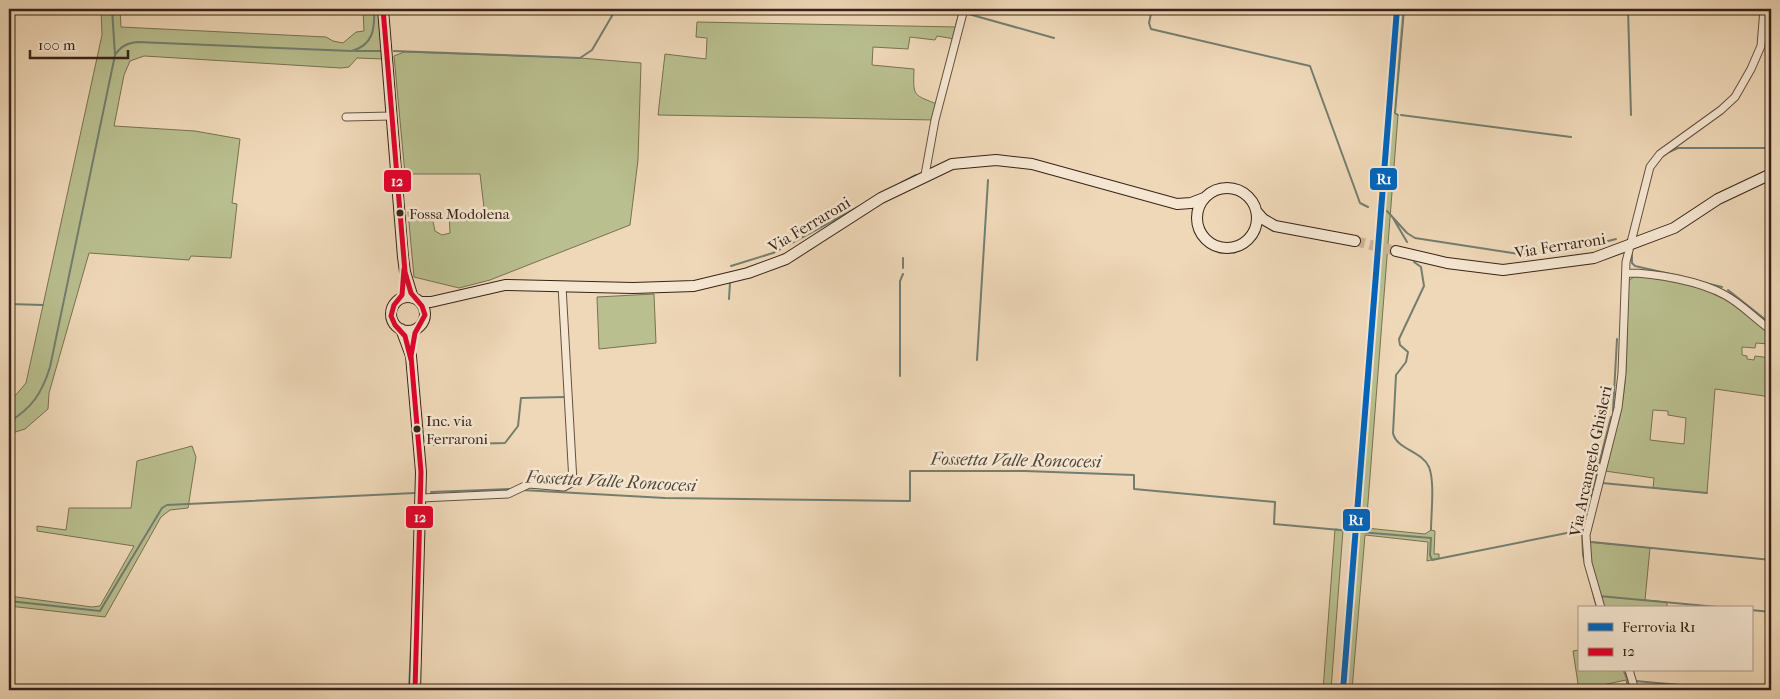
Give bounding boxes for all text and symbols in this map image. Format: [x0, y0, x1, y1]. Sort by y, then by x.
scale bar [30, 28, 128, 60]
text: 100 m [38, 36, 76, 54]
line badge: R1 [1369, 167, 1398, 191]
line badge: 12 [383, 169, 412, 193]
text: R1 [1376, 171, 1392, 188]
text: 12 [391, 173, 403, 190]
street label: Via Ferraroni [764, 192, 854, 257]
place label: Fossa Modolena [409, 205, 511, 223]
marker: Fossa Modolena [395, 208, 405, 218]
street label: Via Ferraroni [1512, 229, 1607, 262]
street label: Via Arcangelo Ghisleri [1565, 384, 1616, 539]
place label: Inc. via Ferraroni [426, 412, 489, 448]
marker: Inc. via Ferraroni [412, 424, 422, 434]
water label: Fossetta Valle Roncocesi [929, 448, 1103, 473]
water label: Fossetta Valle Roncocesi [524, 466, 699, 497]
line badge: 12 [405, 505, 434, 529]
line badge: R1 [1342, 508, 1371, 532]
text: 12 [414, 509, 426, 526]
text: R1 [1348, 512, 1364, 529]
legend [1578, 606, 1752, 672]
text: Ferrovia R1 [1622, 618, 1696, 636]
text: 12 [1622, 642, 1635, 660]

